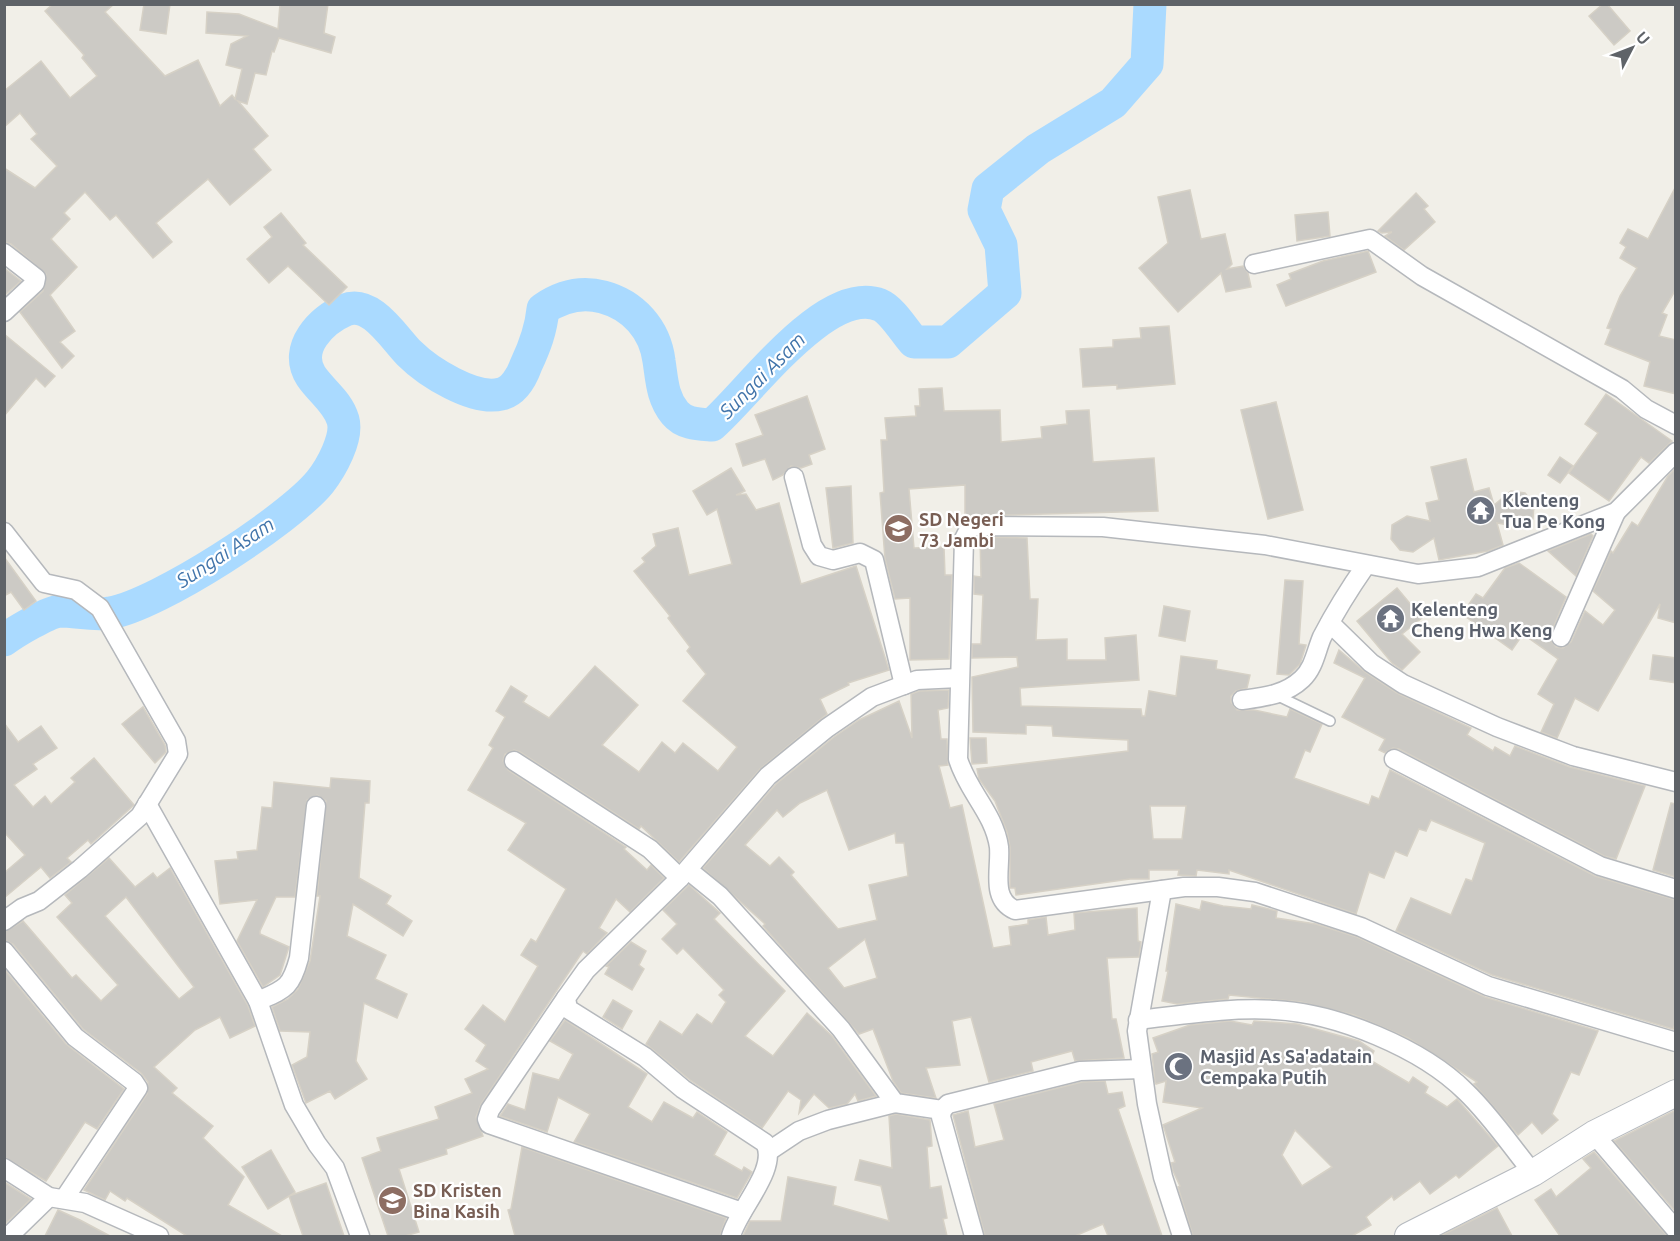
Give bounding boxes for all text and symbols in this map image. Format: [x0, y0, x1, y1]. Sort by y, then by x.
north arrow [1602, 18, 1662, 78]
text: U [1633, 28, 1654, 48]
water label: Sungai Asam [714, 327, 810, 423]
place label: Klenteng Tua Pe Kong [1502, 490, 1605, 531]
temple icon: Klenteng Tua Pe Kong [1465, 494, 1497, 526]
place label: SD Negeri 73 Jambi [919, 509, 1004, 550]
water label: Sungai Asam [171, 512, 278, 593]
school or university icon: SD Negeri 73 Jambi [882, 513, 914, 545]
place label: Kelenteng Cheng Hwa Keng [1411, 599, 1553, 640]
temple icon: Kelenteng Cheng Hwa Keng [1374, 603, 1406, 635]
place label: Masjid As Sa'adatain Cempaka Putih [1200, 1046, 1372, 1087]
mosque icon: Masjid As Sa'adatain Cempaka Putih [1163, 1050, 1195, 1082]
place label: SD Kristen Bina Kasih [413, 1180, 502, 1221]
school or university icon: SD Kristen Bina Kasih [376, 1184, 408, 1216]

